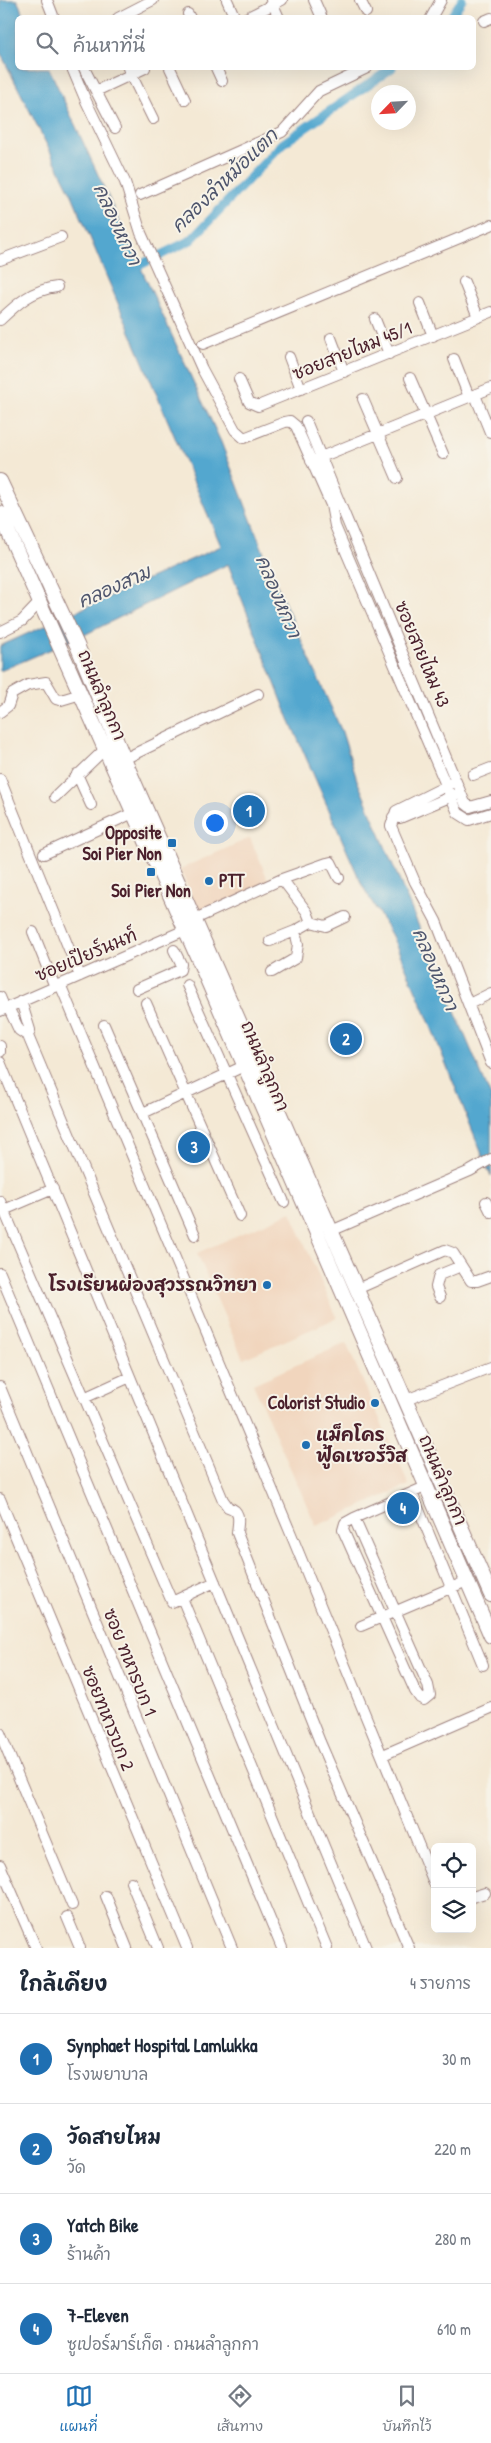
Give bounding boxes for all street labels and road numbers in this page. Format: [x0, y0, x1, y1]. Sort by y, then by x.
street label: ซอยสายไหม 45/1 [288, 315, 415, 386]
street label: ซอยสายไหม 43 [389, 597, 456, 711]
street label: ถนนลำลูกกา [70, 646, 133, 745]
street label: ซอยเปียร์นนท์ [31, 922, 141, 987]
street label: ถนนลำลูกกา [233, 1017, 296, 1116]
street label: ถนนลำลูกกา [411, 1431, 474, 1530]
street label: ซอย ทหารบก 1 [98, 1604, 163, 1719]
street label: ซอยทหารบก 2 [76, 1662, 141, 1775]

